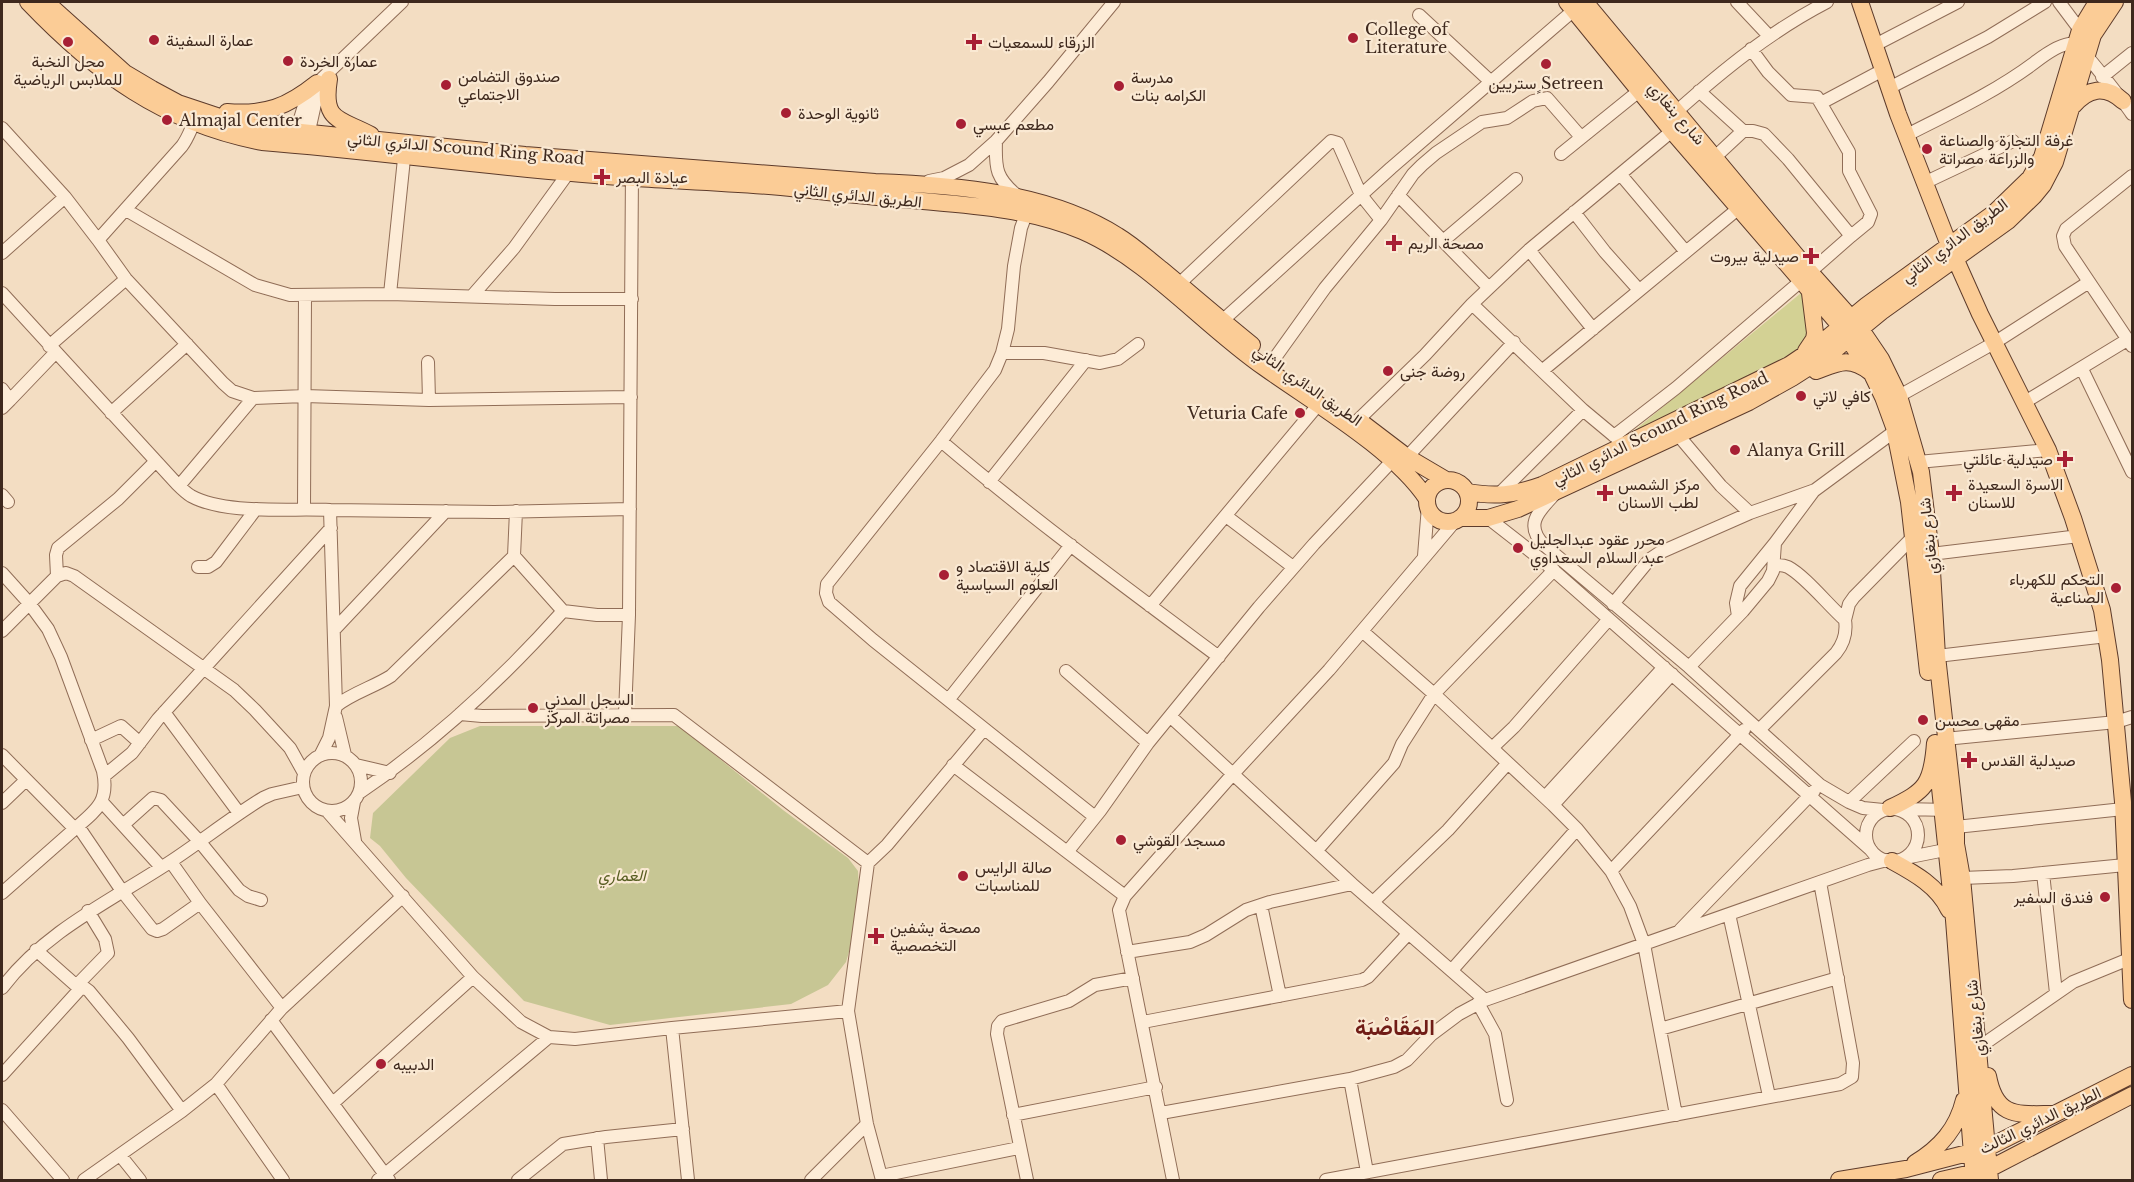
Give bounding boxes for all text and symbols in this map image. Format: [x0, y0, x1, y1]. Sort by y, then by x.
place label: College of Literature [1365, 19, 1451, 57]
place label: عمارة السفينة [166, 30, 253, 51]
marker: College of Literature [1346, 31, 1360, 45]
place label: الزرقاء للسمعيات [988, 32, 1095, 53]
marker: عمارة السفينة [147, 33, 161, 47]
marker: الزرقاء للسمعيات [965, 33, 983, 51]
marker: محل النخبة للملابس الرياضية [61, 35, 75, 49]
place label: محل النخبة للملابس الرياضية [14, 51, 122, 90]
place label: عمارة الخردة [300, 51, 377, 72]
marker: عمارة الخردة [281, 54, 295, 68]
marker: ستريين ٍSetreen [1539, 57, 1553, 71]
place label: صندوق التضامن الاجتماعي [458, 66, 560, 108]
place label: مدرسة الكرامه بنات [1131, 67, 1206, 106]
place label: ستريين ٍSetreen [1489, 73, 1603, 94]
street label: شارع بنغازي [1641, 77, 1710, 151]
marker: صندوق التضامن الاجتماعي [439, 78, 453, 92]
marker: مدرسة الكرامه بنات [1112, 79, 1126, 93]
place label: ثانوية الوحدة [798, 103, 879, 124]
marker: ثانوية الوحدة [779, 106, 793, 120]
place label: Almajal Center [178, 110, 302, 130]
marker: Almajal Center [160, 113, 174, 127]
place label: مطعم عبسي [973, 114, 1054, 138]
marker: مطعم عبسي [954, 117, 968, 131]
street label: الدائري الثاني Scound Ring Road [346, 128, 586, 172]
place label: غرفة التجارة والصناعة والزراعة مصراتة [1939, 130, 2073, 169]
marker: غرفة التجارة والصناعة والزراعة مصراتة [1920, 142, 1934, 156]
place label: عيادة البصر [615, 167, 688, 188]
marker: عيادة البصر [593, 168, 611, 186]
street label: الطريق الدائري الثاني [793, 178, 923, 216]
street label: الطريق الدائري الثاني [1897, 193, 2014, 290]
place label: مصحة الريم [1408, 233, 1484, 254]
marker: مصحة الريم [1385, 234, 1403, 252]
place label: صيدلية بيروت [1710, 246, 1799, 267]
marker: صيدلية بيروت [1804, 249, 1818, 263]
street label: الطريق الدائري الثاني [1247, 340, 1366, 433]
place label: روضة جنى [1400, 361, 1465, 382]
marker: روضة جنى [1381, 364, 1395, 378]
street label: الدائري الثاني Scound Ring Road [1549, 367, 1773, 493]
place label: كافي لاتي [1813, 386, 1871, 410]
marker: كافي لاتي [1794, 389, 1808, 403]
place label: Veturia Cafe [1186, 403, 1288, 423]
marker: Veturia Cafe [1293, 406, 1307, 420]
place label: Alanya Grill [1746, 440, 1845, 460]
marker: Alanya Grill [1728, 443, 1742, 457]
place label: صيدلية عائلتي [1963, 449, 2053, 473]
marker: صيدلية عائلتي [2058, 452, 2072, 466]
place label: مركز الشمس لطب الاسنان [1618, 474, 1700, 512]
place label: الاسرة السعيدة للاسنان [1968, 474, 2063, 512]
marker: مركز الشمس لطب الاسنان [1596, 484, 1614, 502]
marker: الاسرة السعيدة للاسنان [1945, 484, 1963, 502]
street label: شارع بنغازي [1914, 496, 1946, 575]
place label: محرر عقود عبدالجليل عبد السلام السعداوي [1530, 529, 1665, 571]
marker: محرر عقود عبدالجليل عبد السلام السعداوي [1511, 541, 1525, 555]
place label: كلية الاقتصاد و العلوم السياسية [956, 556, 1058, 595]
marker: كلية الاقتصاد و العلوم السياسية [937, 568, 951, 582]
place label: التحكم للكهرباء الصناعية [2009, 569, 2104, 607]
marker: التحكم للكهرباء الصناعية [2109, 581, 2123, 595]
place label: السجل المدني مصراتة المركز [544, 689, 634, 728]
marker: السجل المدني مصراتة المركز [526, 701, 540, 715]
place label: مقهى محسن [1935, 710, 2020, 731]
marker: مقهى محسن [1916, 713, 1930, 727]
place label: صيدلية القدس [1981, 750, 2076, 771]
marker: صيدلية القدس [1962, 753, 1976, 767]
place label: مسجد القوشي [1133, 830, 1225, 854]
marker: مسجد القوشي [1114, 833, 1128, 847]
place label: صالة الرايس للمناسبات [975, 857, 1052, 895]
park label: الغماري [598, 865, 648, 889]
marker: صالة الرايس للمناسبات [956, 869, 970, 883]
place label: فندق السفير [2013, 887, 2093, 908]
marker: فندق السفير [2098, 890, 2112, 904]
place label: مصحة يشفين التخصصية [890, 917, 980, 955]
marker: مصحة يشفين التخصصية [867, 927, 885, 945]
street label: شارع بنغازي [1961, 978, 1993, 1057]
district label: المَقَاصْبَة [1355, 1014, 1435, 1041]
place label: الدبيبه [393, 1054, 434, 1074]
marker: الدبيبه [374, 1057, 388, 1071]
street label: الطريق الدائري الثالث [1976, 1082, 2106, 1162]

